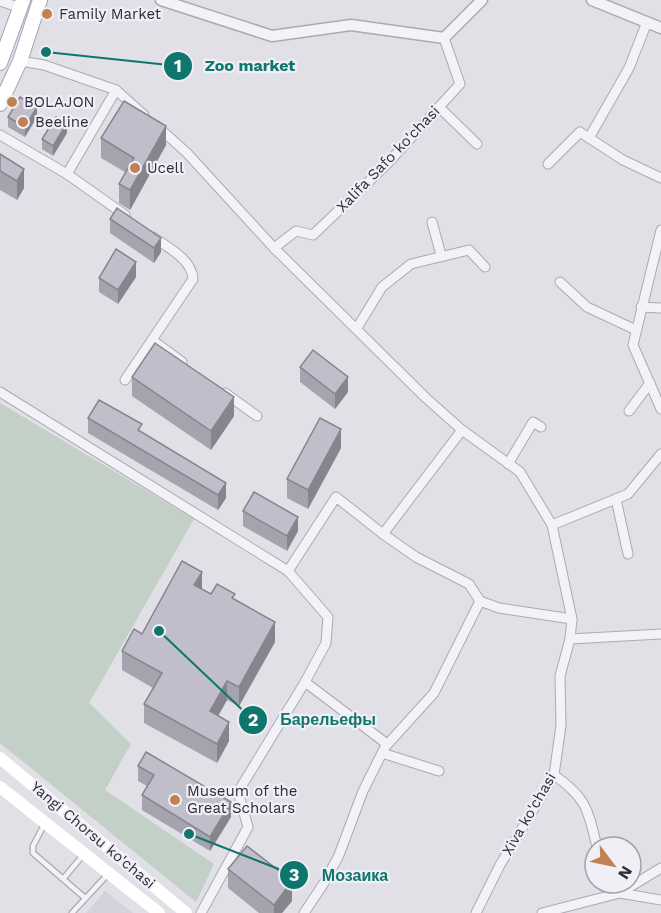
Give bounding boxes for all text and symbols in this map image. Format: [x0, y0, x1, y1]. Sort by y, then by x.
place label: Family Market [59, 5, 162, 23]
marker: Family Market [40, 7, 54, 21]
callout: Zoo market [163, 49, 307, 83]
text: 1 [174, 55, 182, 76]
text: Zoo market [205, 56, 295, 75]
place label: BOLAJON [24, 93, 95, 111]
marker: BOLAJON [5, 95, 19, 109]
street label: Xalifa Safo ko'chasi [333, 102, 443, 216]
place label: Beeline [35, 113, 89, 131]
marker: Beeline [16, 115, 30, 129]
place label: Ucell [147, 159, 184, 177]
marker: Ucell [128, 161, 142, 175]
callout: Барельефы [238, 703, 388, 737]
text: 2 [248, 709, 258, 730]
text: Барельефы [280, 710, 376, 729]
street label: Xiva ko'chasi [498, 770, 560, 858]
street label: Yangi Chorsu ko'chasi [27, 778, 159, 892]
place label: Museum of the Great Scholars [187, 782, 297, 817]
marker: Museum of the Great Scholars [168, 793, 182, 807]
north arrow [583, 835, 643, 895]
callout: Мозаика [279, 858, 400, 892]
text: N [614, 863, 636, 883]
text: 3 [289, 864, 299, 885]
text: Мозаика [322, 866, 388, 885]

